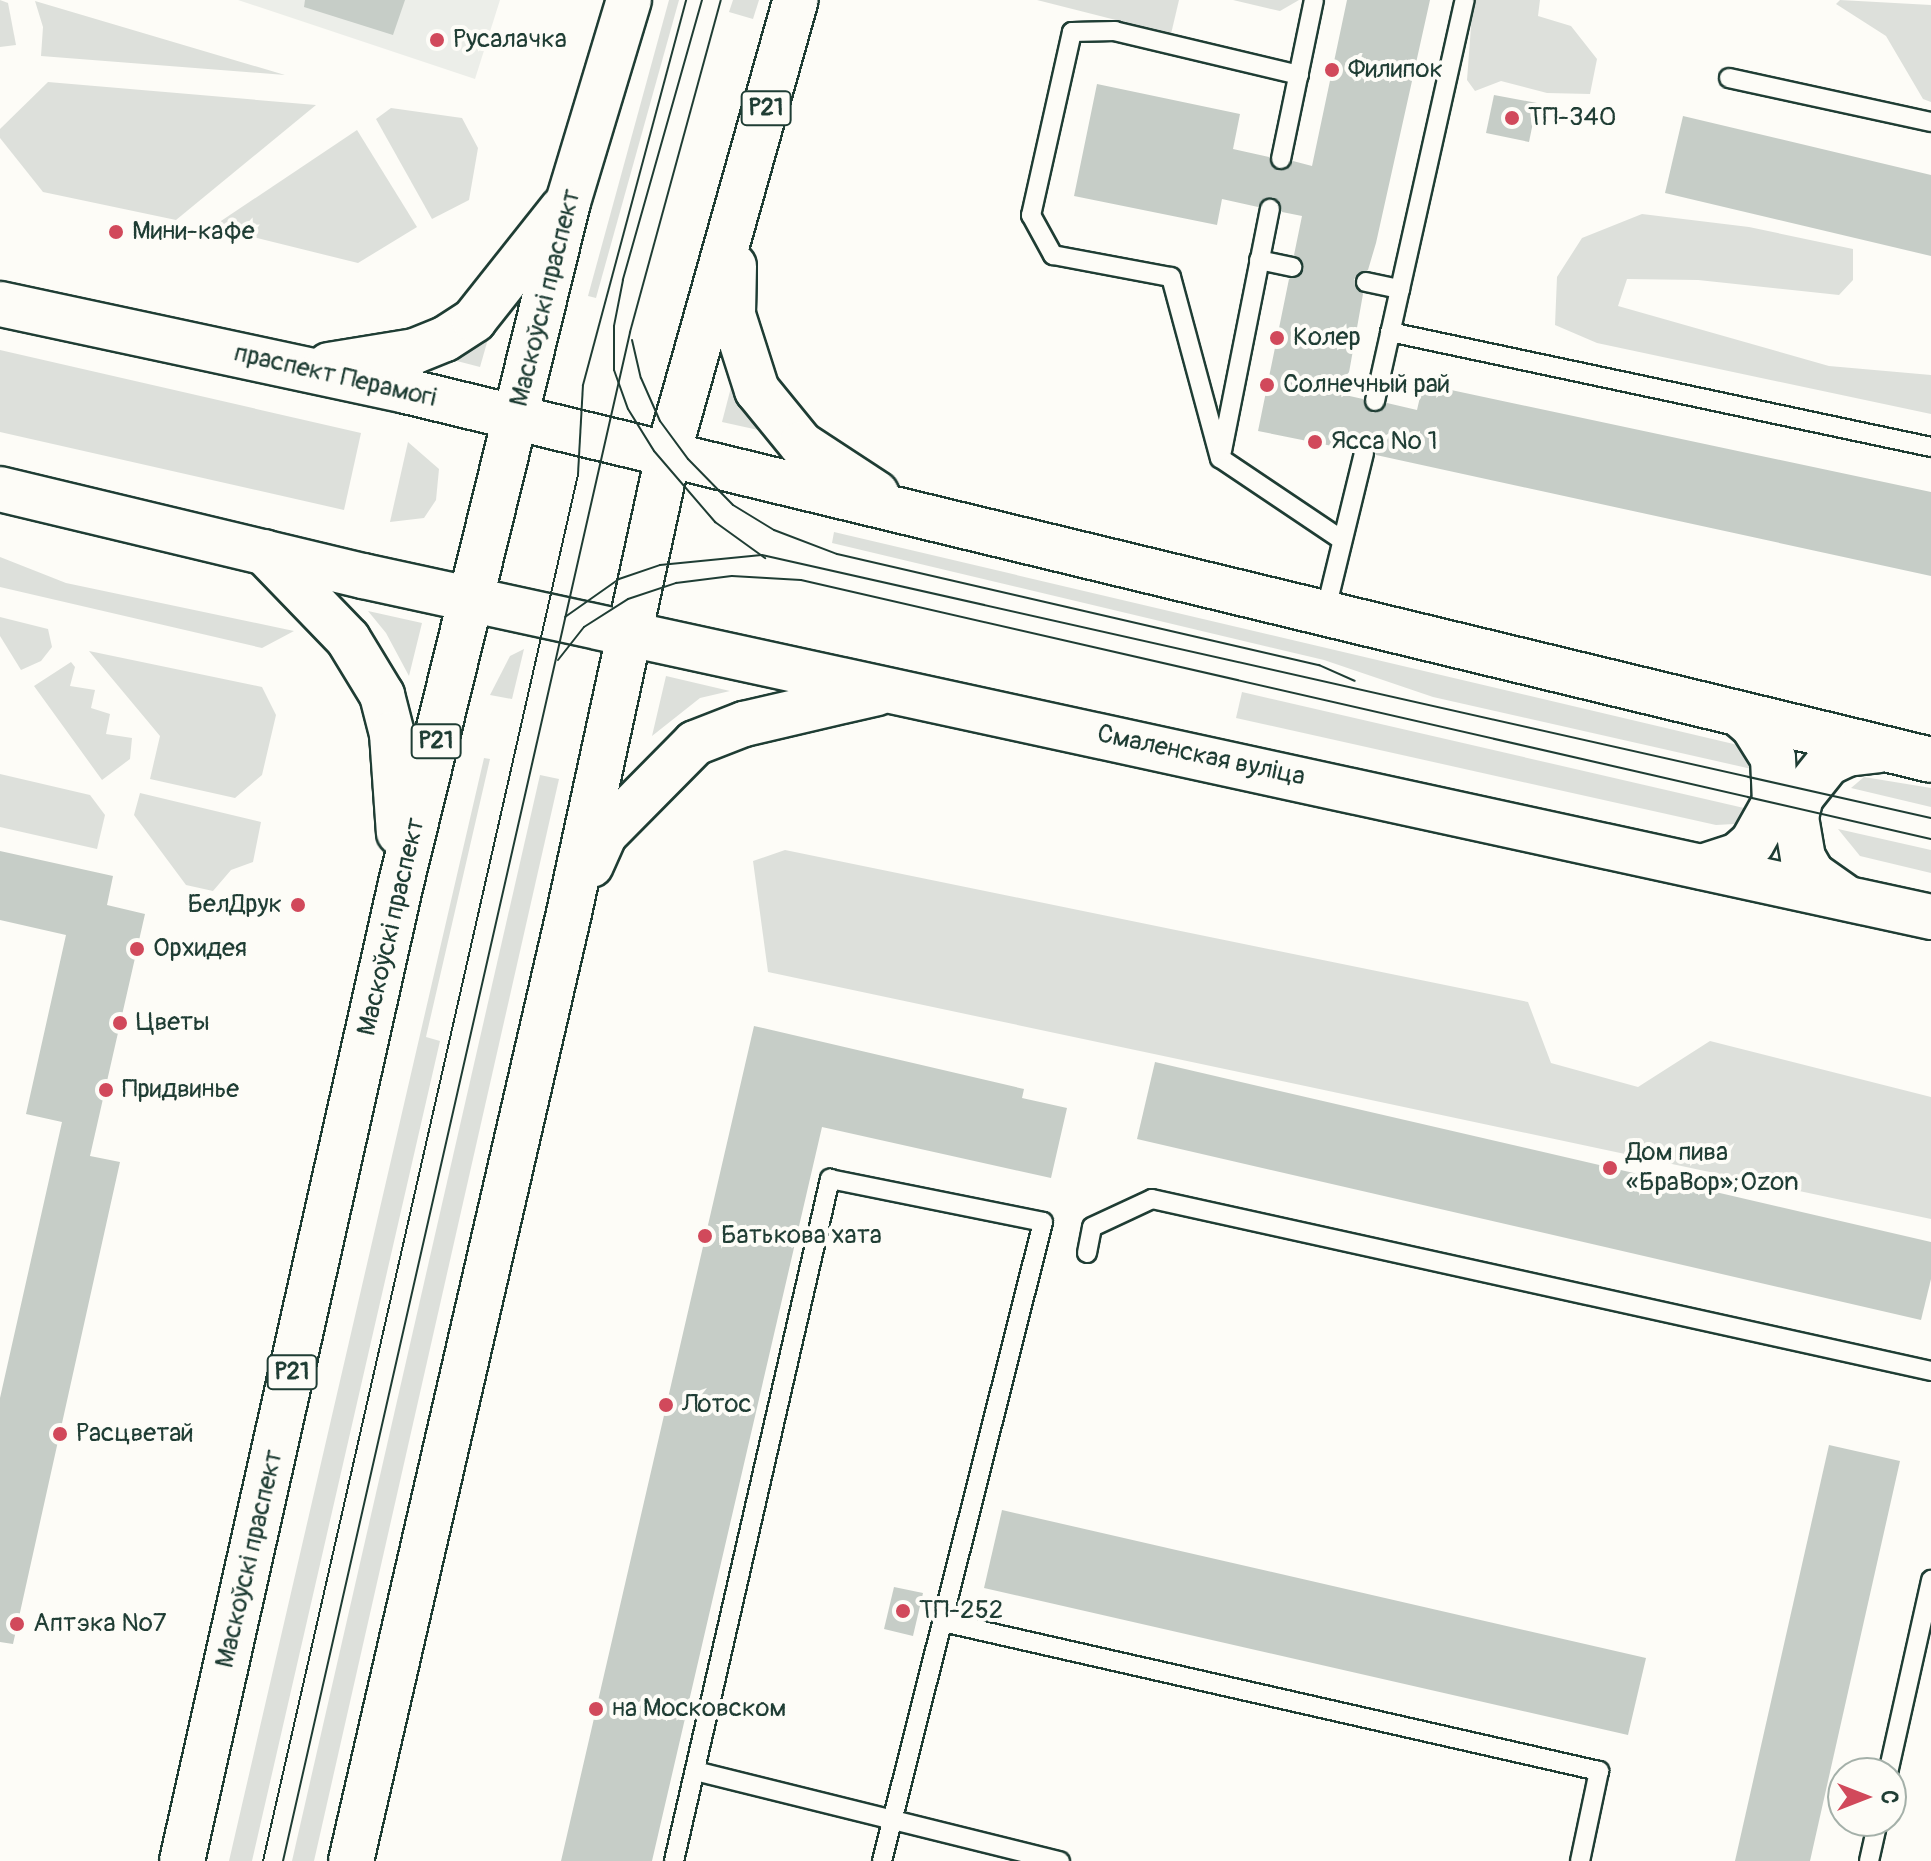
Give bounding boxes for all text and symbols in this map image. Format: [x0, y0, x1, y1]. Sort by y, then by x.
place label: Русалачка [453, 24, 567, 56]
marker: Русалачка [428, 31, 446, 49]
place label: Филипок [1348, 54, 1443, 86]
marker: Филипок [1323, 61, 1341, 79]
road number: Р21 [740, 88, 792, 128]
place label: ТП-340 [1528, 102, 1616, 134]
marker: ТП-340 [1503, 109, 1521, 127]
street label: Маскоўскі праспект [504, 186, 588, 410]
place label: Мини-кафе [132, 216, 255, 248]
marker: Мини-кафе [107, 223, 125, 241]
place label: Колер [1293, 322, 1361, 354]
marker: Колер [1268, 329, 1286, 347]
street label: праспект Перамогі [231, 338, 439, 414]
place label: Солнечный рай [1283, 369, 1450, 401]
marker: Солнечный рай [1258, 376, 1276, 394]
place label: Ясса № 1 [1331, 426, 1438, 458]
marker: Ясса № 1 [1306, 433, 1324, 451]
street label: Смаленская вуліца [1094, 719, 1308, 793]
road number: Р21 [410, 721, 462, 761]
street label: Маскоўскі праспект [352, 815, 432, 1039]
place label: БелДрук [188, 889, 282, 921]
marker: БелДрук [289, 896, 307, 914]
place label: Орхидея [153, 933, 247, 965]
marker: Орхидея [128, 940, 146, 958]
place label: Цветы [136, 1007, 210, 1039]
marker: Цветы [111, 1014, 129, 1032]
place label: Придвинье [122, 1074, 239, 1106]
marker: Придвинье [97, 1081, 115, 1099]
place label: Дом пива «БраВор»;Ozon [1626, 1137, 1799, 1198]
marker: Дом пива «БраВор»;Ozon [1601, 1159, 1619, 1177]
place label: Батькова хата [721, 1220, 882, 1252]
marker: Батькова хата [696, 1227, 714, 1245]
road number: Р21 [266, 1352, 318, 1392]
place label: Лотос [682, 1389, 752, 1421]
marker: Лотос [657, 1396, 675, 1414]
place label: Расцветай [76, 1418, 194, 1450]
marker: Расцветай [51, 1425, 69, 1443]
street label: Маскоўскі праспект [210, 1447, 290, 1671]
place label: ТП-252 [919, 1595, 1003, 1627]
marker: ТП-252 [894, 1602, 912, 1620]
place label: Аптэка №7 [33, 1608, 167, 1640]
marker: Аптэка №7 [8, 1615, 26, 1633]
place label: на Московском [612, 1693, 786, 1725]
marker: на Московском [587, 1700, 605, 1718]
north arrow [1827, 1757, 1907, 1837]
text: С [1875, 1790, 1903, 1804]

